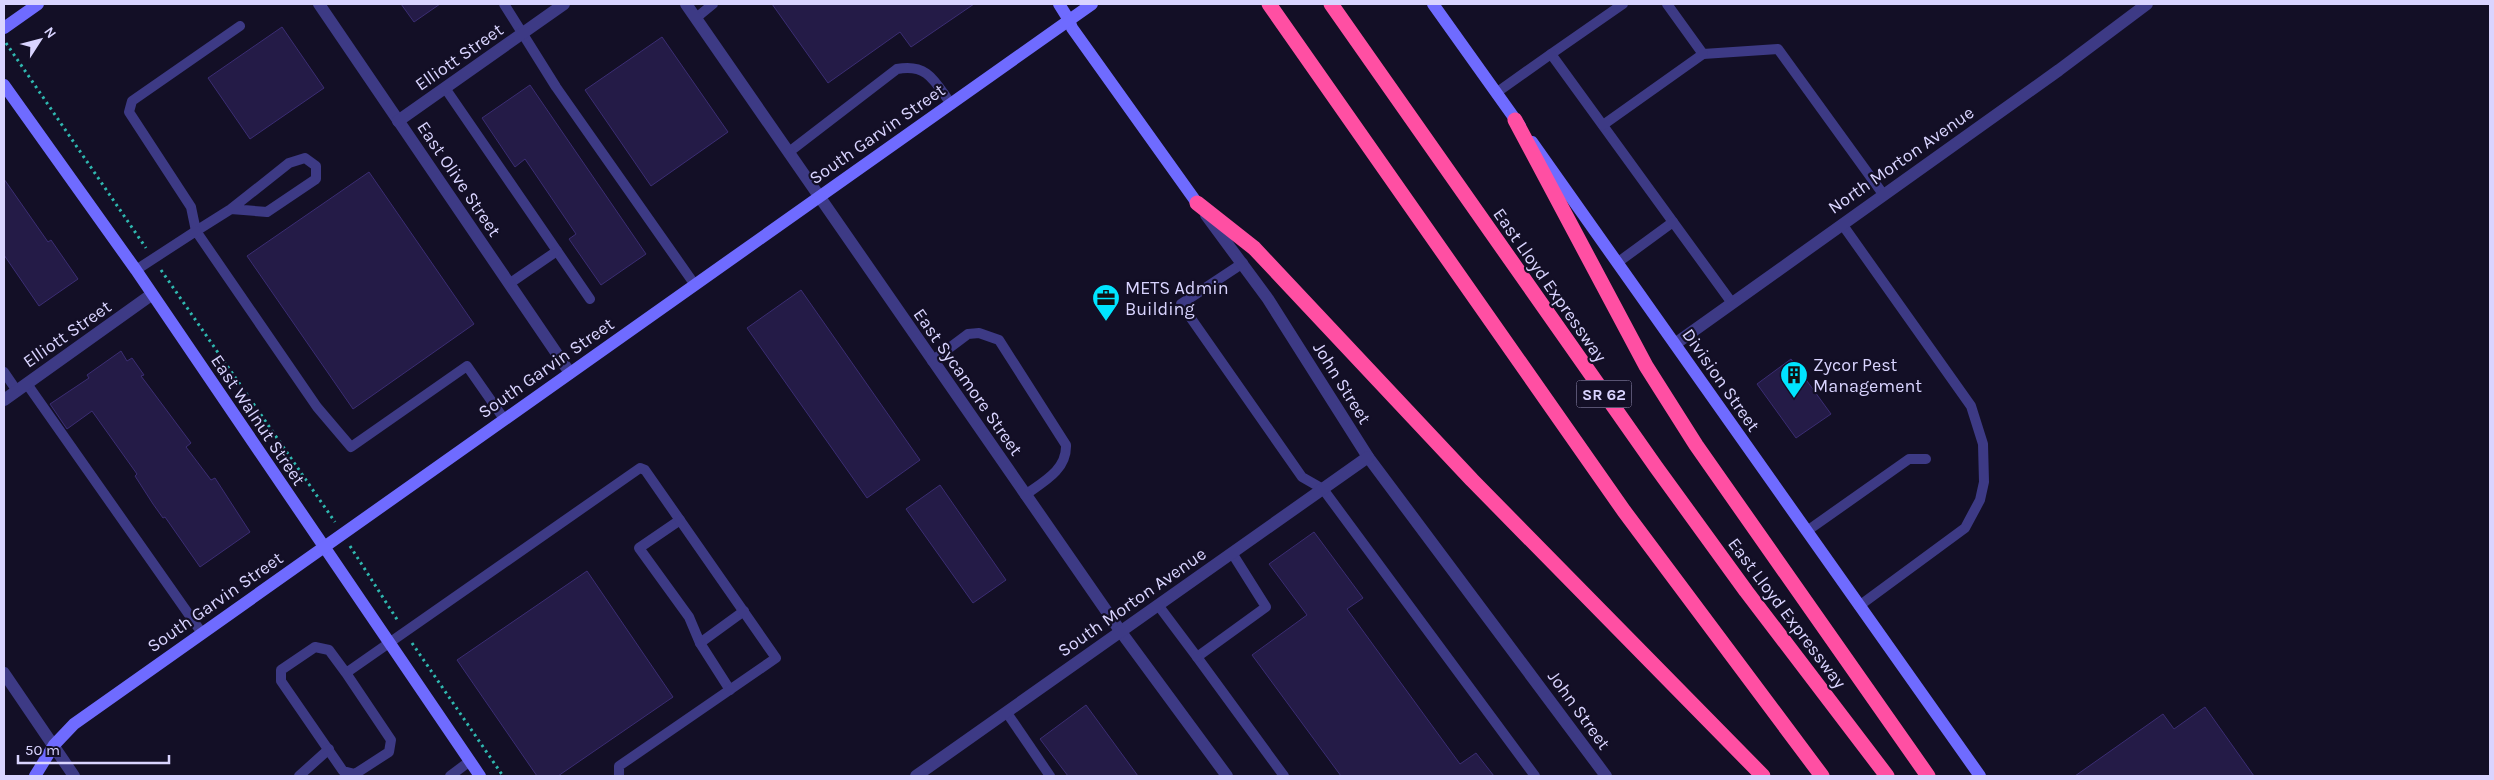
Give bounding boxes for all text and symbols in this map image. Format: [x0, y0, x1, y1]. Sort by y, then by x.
north arrow [15, 15, 65, 65]
street label: Elliott Street [411, 18, 508, 95]
text: N [40, 24, 60, 42]
street label: South Garvin Street [805, 79, 949, 189]
street label: North Morton Avenue [1824, 101, 1978, 219]
street label: East Olive Street [412, 117, 506, 241]
street label: East Lloyd Expressway [1489, 204, 1612, 367]
place label: METS Admin Building [1125, 277, 1229, 320]
office icon: METS Admin Building [1091, 283, 1121, 322]
street label: Elliott Street [19, 295, 116, 372]
street label: East Sycamore Street [909, 304, 1027, 460]
street label: South Garvin Street [474, 313, 618, 423]
street label: Division Street [1677, 324, 1765, 436]
street label: John Street [1308, 338, 1376, 428]
street label: East Walnut Street [206, 350, 310, 490]
place label: Zycor Pest Management [1813, 354, 1922, 397]
building icon: Zycor Pest Management [1779, 360, 1809, 399]
road number: SR 62 [1576, 380, 1632, 408]
street label: East Lloyd Expressway [1723, 533, 1851, 693]
street label: South Morton Avenue [1054, 542, 1210, 662]
street label: South Garvin Street [143, 547, 287, 657]
street label: John Street [1543, 666, 1615, 754]
scale bar [18, 732, 169, 764]
text: 50 m [25, 741, 60, 759]

